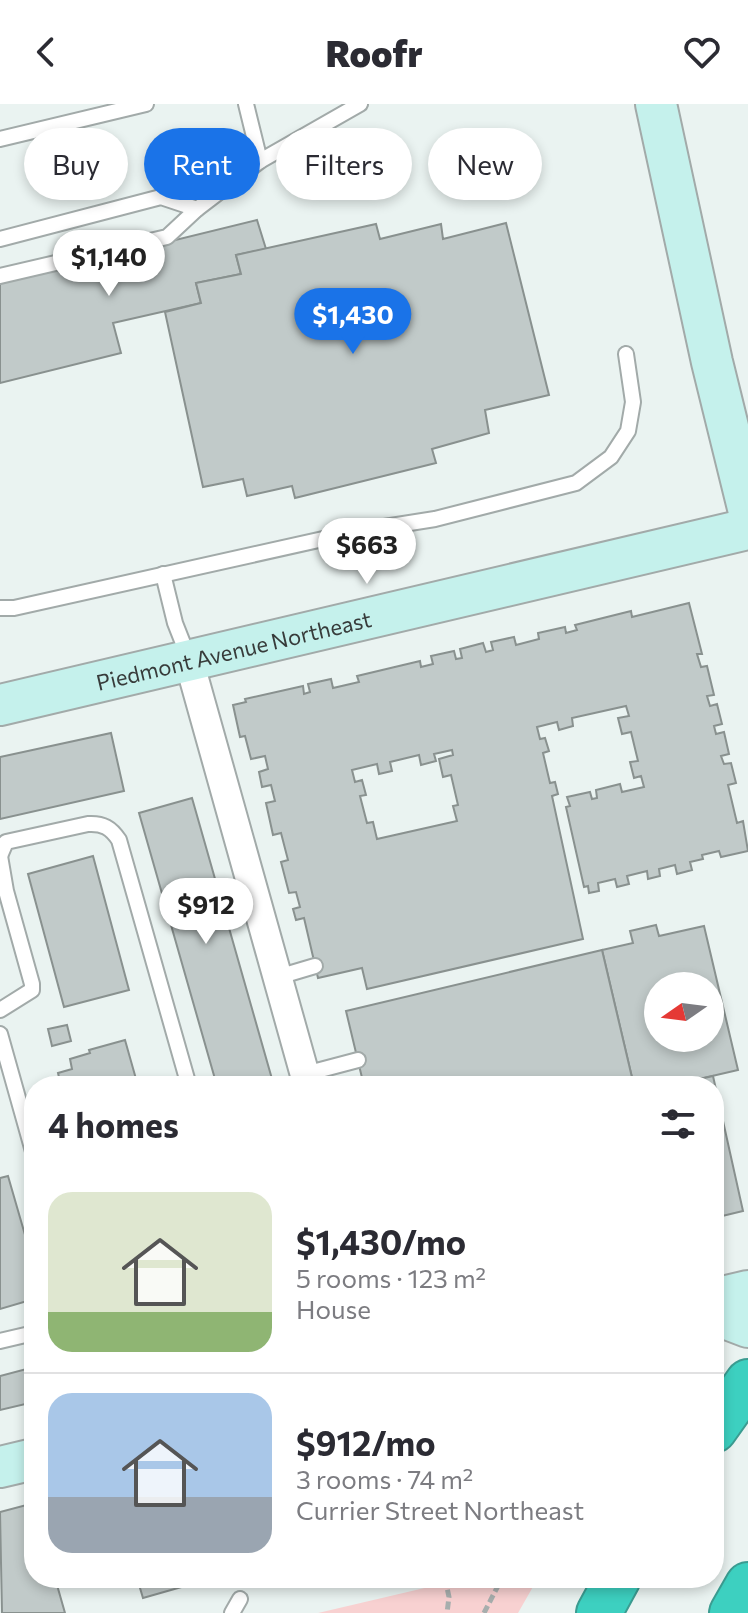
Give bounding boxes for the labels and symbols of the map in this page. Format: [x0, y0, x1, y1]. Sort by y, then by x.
pin: $1,140 [44, 230, 174, 298]
pin: $1,430 [288, 288, 418, 356]
pin: $663 [320, 518, 414, 586]
street label: Piedmont Avenue Northeast [93, 605, 374, 695]
pin: $912 [159, 878, 253, 946]
north arrow [644, 972, 724, 1052]

